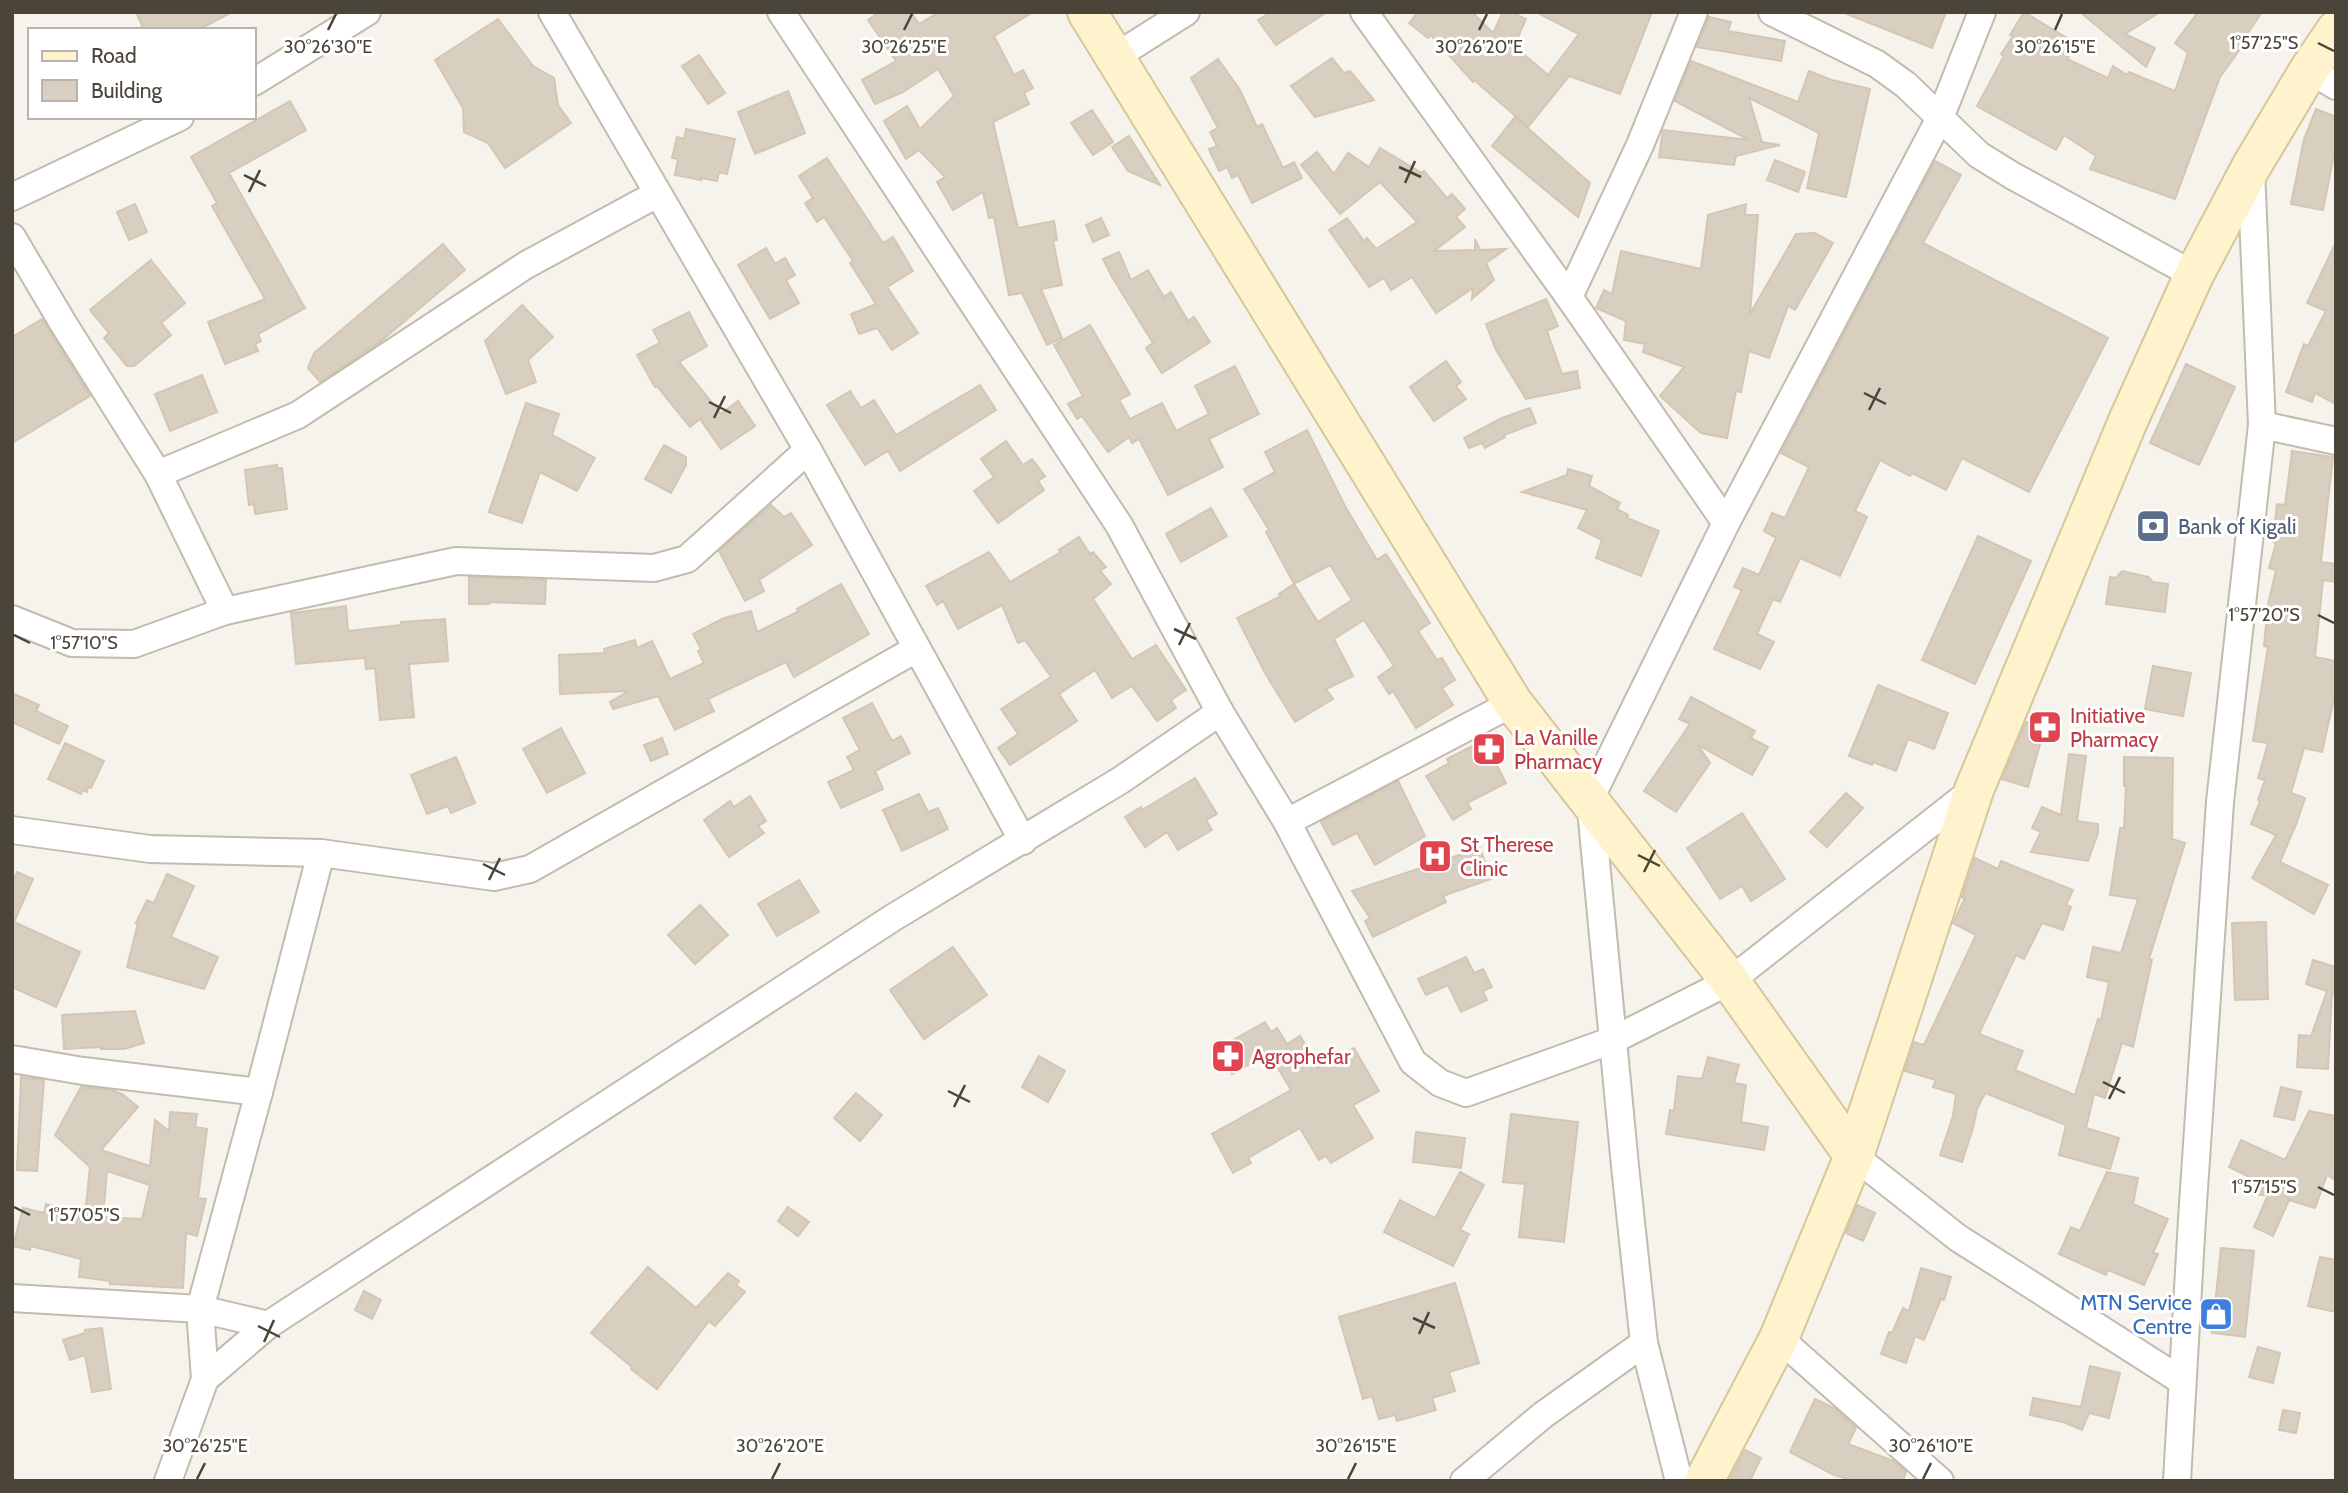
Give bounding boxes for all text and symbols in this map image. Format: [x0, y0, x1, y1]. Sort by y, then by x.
legend [28, 28, 256, 119]
text: 1°57'25"S [2230, 32, 2298, 54]
text: 30°26'30"E [284, 36, 372, 58]
text: 30°26'25"E [861, 36, 947, 58]
text: 30°26'20"E [1435, 36, 1523, 58]
text: 30°26'15"E [2014, 36, 2096, 58]
text: Road [91, 43, 137, 68]
text: Building [91, 78, 163, 103]
bank icon: Bank of Kigali [2134, 507, 2172, 545]
place label: Bank of Kigali [2178, 514, 2296, 539]
text: 1°57'20"S [2228, 604, 2300, 626]
text: 1°57'10"S [50, 632, 118, 654]
place label: Initiative Pharmacy [2070, 703, 2159, 752]
pharmacy icon: Initiative Pharmacy [2026, 708, 2064, 746]
place label: La Vanille Pharmacy [1514, 725, 1603, 774]
pharmacy icon: La Vanille Pharmacy [1470, 730, 1508, 768]
place label: St Therese Clinic [1460, 832, 1554, 881]
hospital icon: St Therese Clinic [1416, 837, 1454, 875]
pharmacy icon: Agrophefar [1209, 1037, 1247, 1075]
place label: Agrophefar [1252, 1044, 1351, 1069]
text: 1°57'15"S [2232, 1176, 2296, 1198]
text: 1°57'05"S [48, 1204, 120, 1226]
place label: MTN Service Centre [2080, 1290, 2192, 1339]
shop icon: MTN Service Centre [2197, 1295, 2235, 1333]
text: 30°26'25"E [162, 1435, 248, 1457]
text: 30°26'20"E [736, 1435, 824, 1457]
text: 30°26'15"E [1315, 1435, 1397, 1457]
text: 30°26'10"E [1889, 1435, 1973, 1457]

